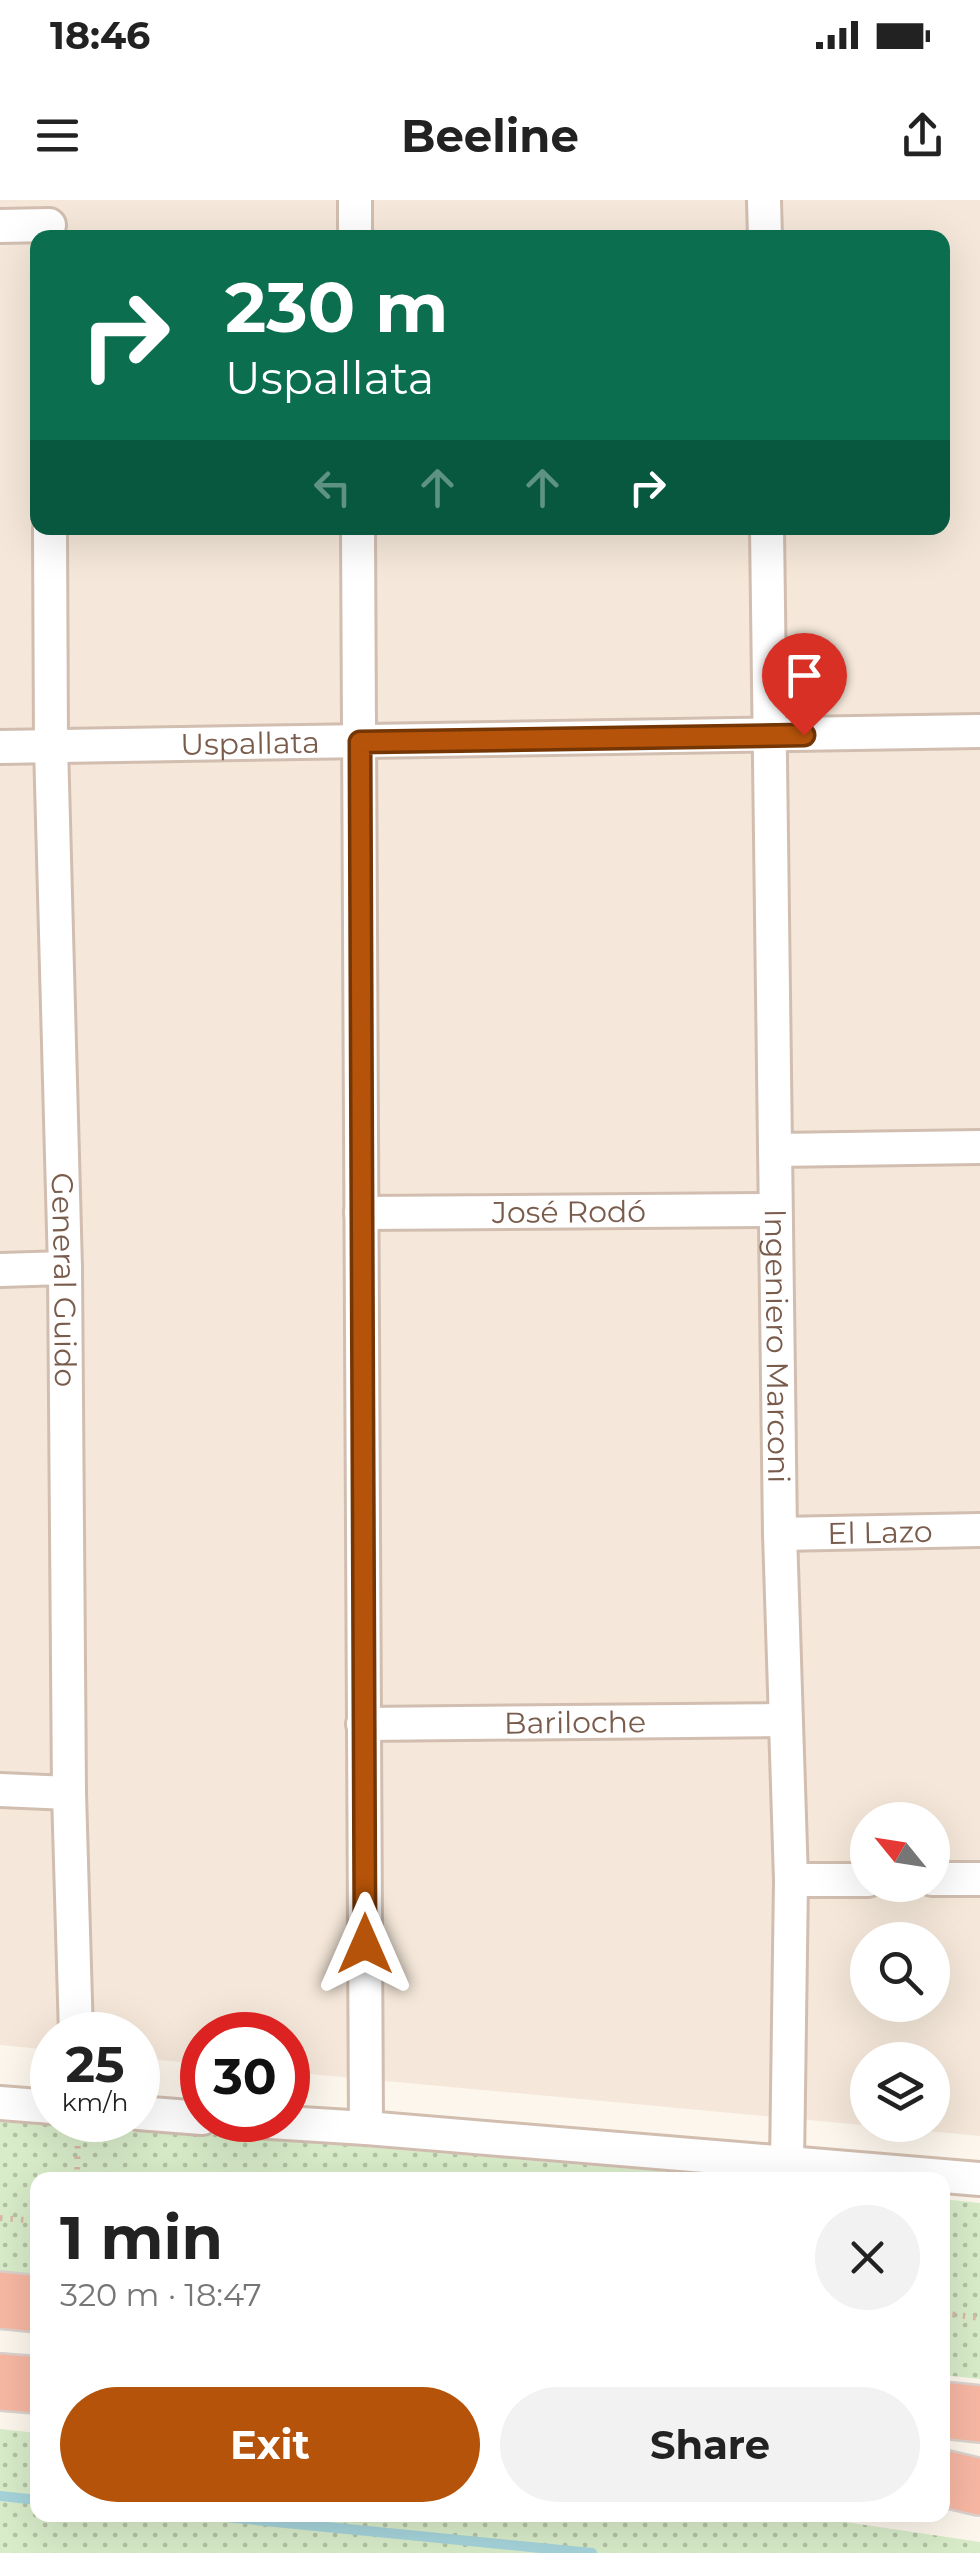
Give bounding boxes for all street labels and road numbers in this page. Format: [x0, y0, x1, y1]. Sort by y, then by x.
street label: Uspallata [180, 723, 320, 763]
street label: General Guido [44, 1172, 84, 1387]
street label: José Rodó [491, 1192, 646, 1231]
street label: Ingeniero Marconi [757, 1208, 798, 1483]
street label: El Lazo [827, 1512, 933, 1552]
street label: Bariloche [504, 1703, 646, 1741]

